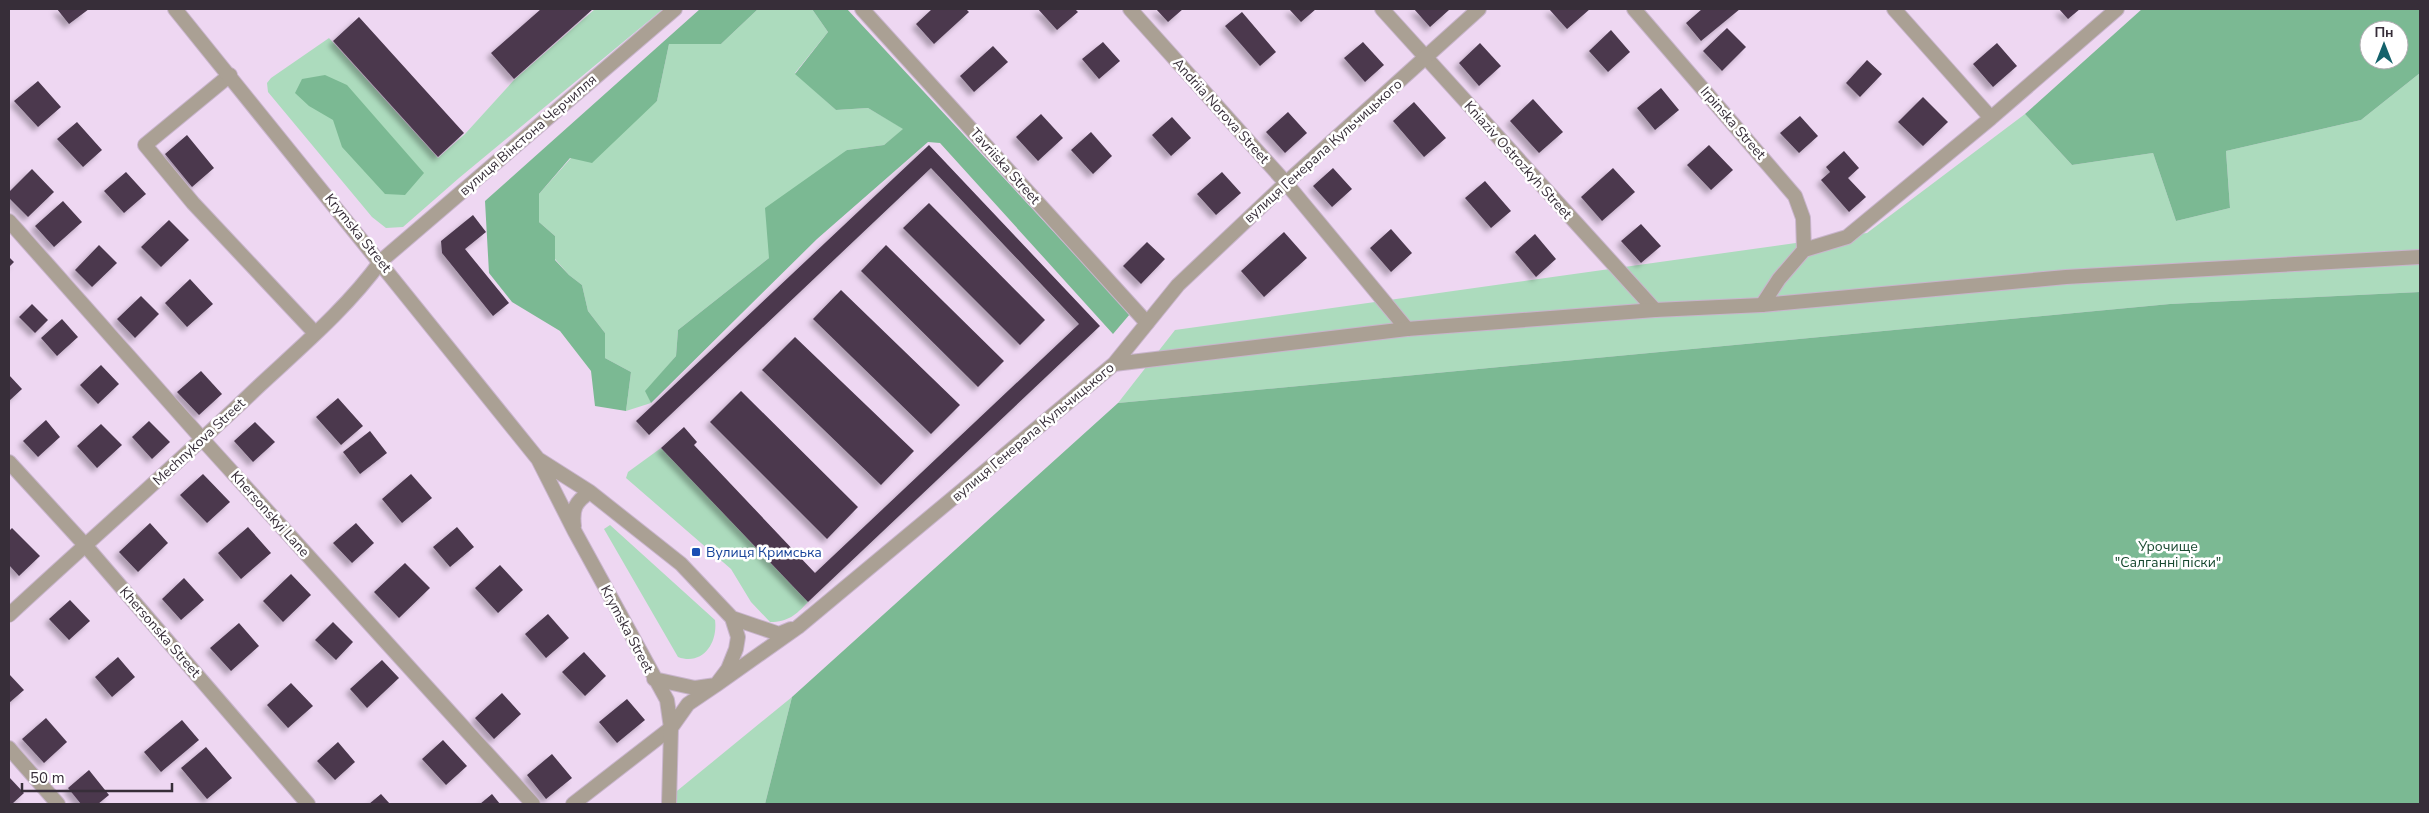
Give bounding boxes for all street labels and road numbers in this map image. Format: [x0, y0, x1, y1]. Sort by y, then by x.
street label: Andriia Norova Street [1168, 54, 1274, 168]
street label: вулиця Вінстона Черчилля [455, 70, 601, 200]
street label: вулиця Генерала Кульчицького [1240, 75, 1406, 227]
street label: Irpinska Street [1696, 82, 1770, 164]
street label: Kniaziv Ostrozkyh Street [1460, 97, 1576, 223]
street label: Tavriiska Street [966, 124, 1044, 208]
street label: Krymska Street [320, 190, 396, 276]
street label: вулиця Генерала Кульчицького [948, 358, 1118, 506]
street label: Mechnykova Street [149, 394, 249, 490]
street label: Khersonskyi Lane [226, 467, 314, 561]
street label: Krymska Street [596, 582, 658, 676]
street label: Khersonska Street [115, 583, 205, 681]

